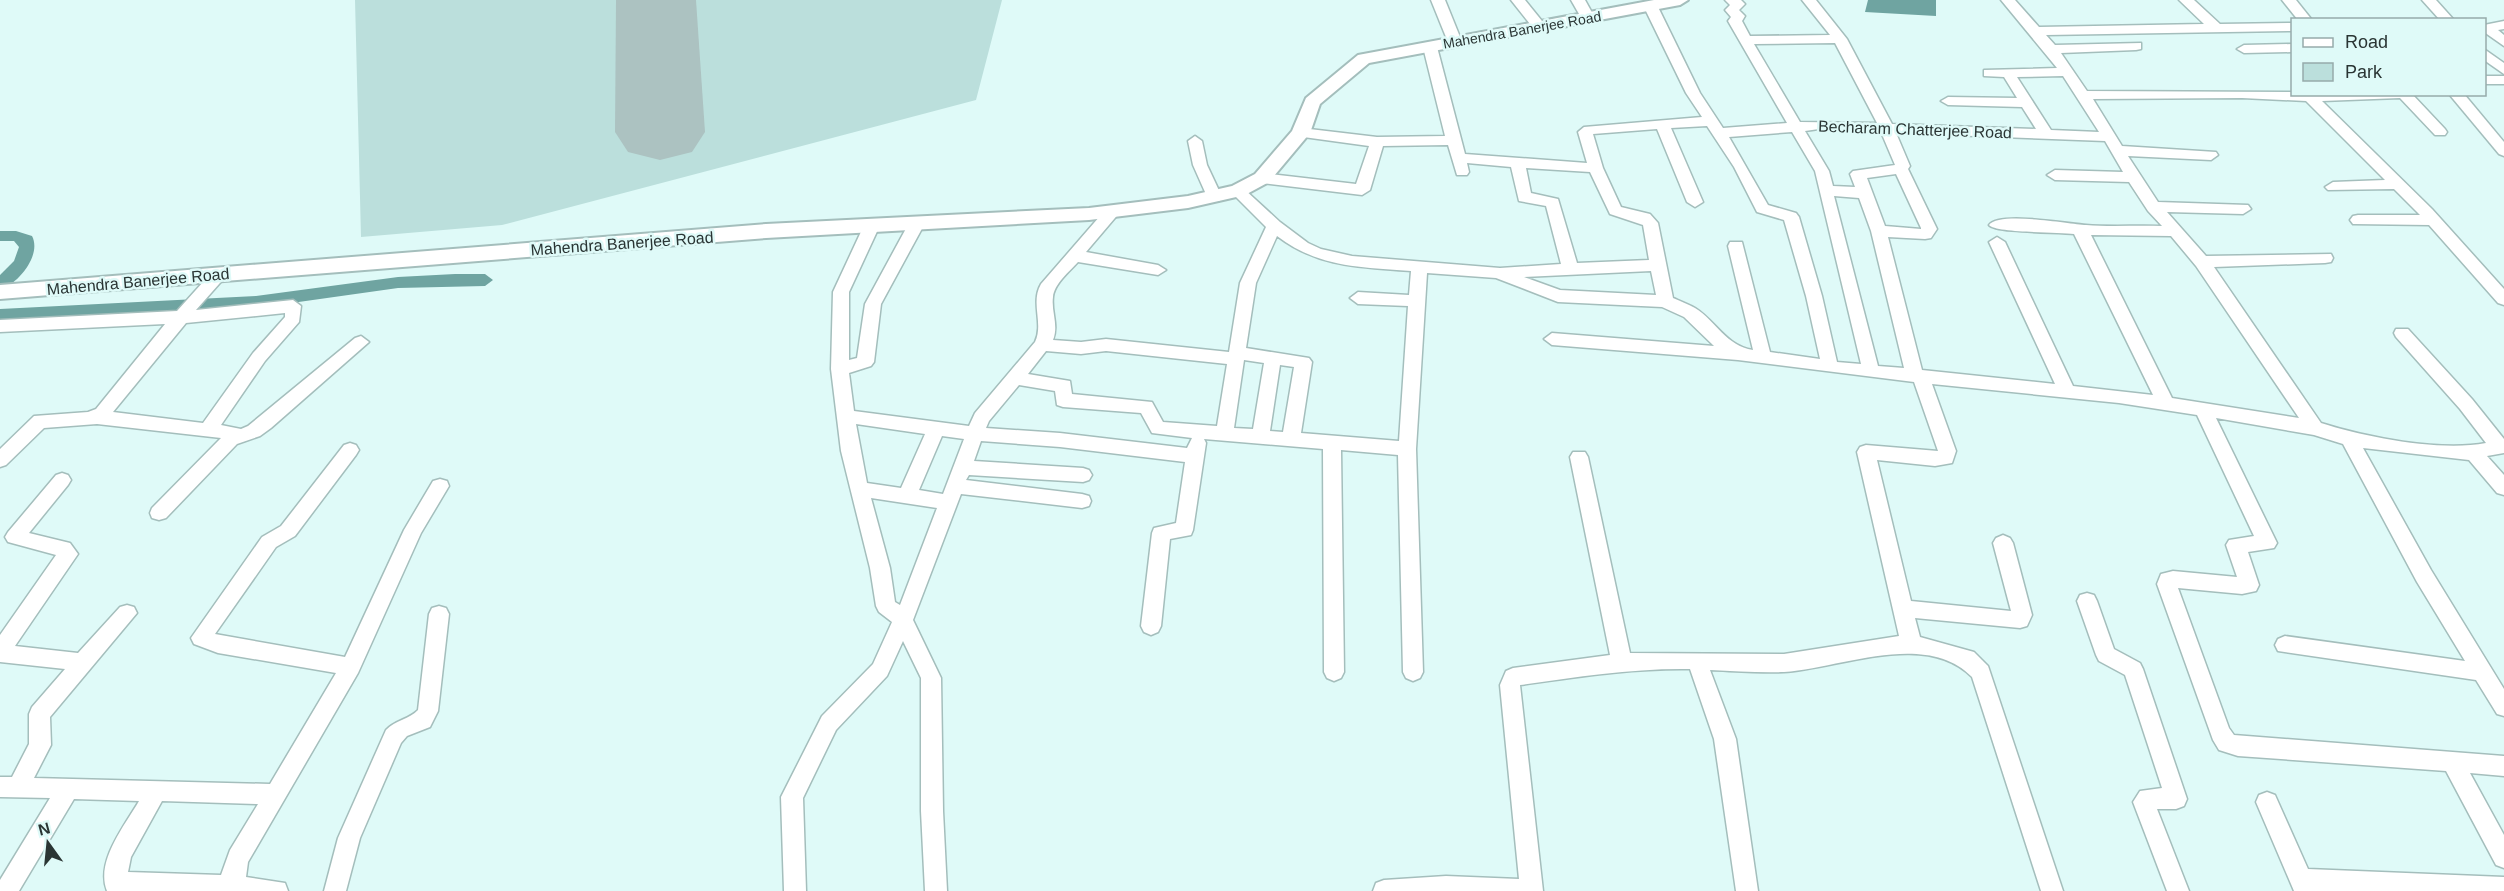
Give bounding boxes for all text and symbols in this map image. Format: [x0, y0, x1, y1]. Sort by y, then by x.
street label: Mahendra Banerjee Road [1442, 8, 1602, 52]
legend [2291, 18, 2486, 96]
text: Road [2345, 32, 2388, 52]
text: Park [2345, 62, 2383, 82]
street label: Becharam Chatterjee Road [1818, 118, 2012, 141]
street label: Mahendra Banerjee Road [530, 229, 714, 258]
street label: Mahendra Banerjee Road [46, 265, 230, 298]
north arrow [18, 813, 78, 873]
text: N [36, 819, 52, 839]

